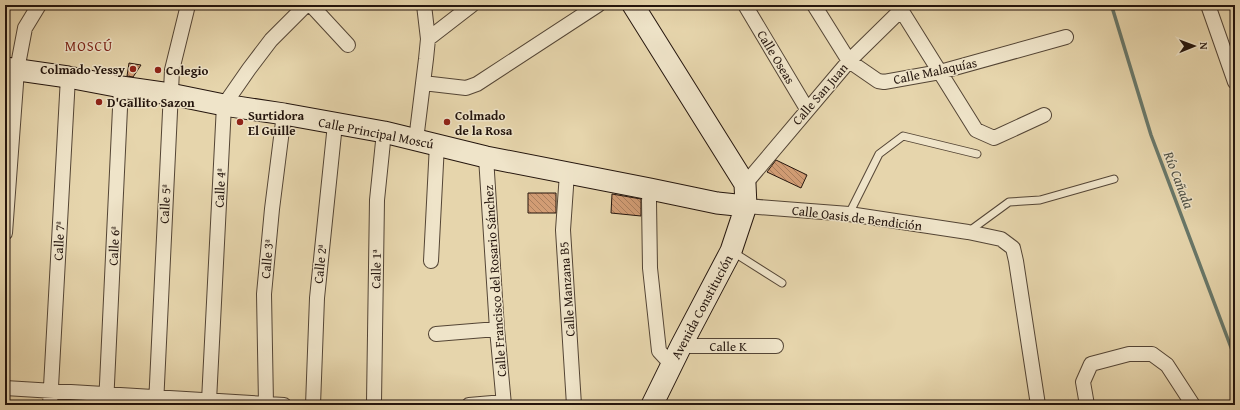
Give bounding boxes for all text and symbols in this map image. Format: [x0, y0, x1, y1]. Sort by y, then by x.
street label: Calle Oseas [752, 26, 800, 88]
north arrow [1174, 26, 1214, 66]
district label: MOSCÚ [65, 36, 113, 56]
text: N [1196, 42, 1212, 50]
street label: Calle Malaquías [891, 53, 979, 89]
street label: Calle San Juan [788, 58, 853, 129]
place label: Colmado Yessy [40, 60, 125, 79]
place label: Colegio [166, 61, 209, 80]
marker: Colmado Yessy [128, 64, 138, 74]
marker: Colegio [153, 65, 163, 75]
place label: D'Gallito Sazon [107, 93, 195, 112]
marker: D'Gallito Sazon [94, 97, 104, 107]
place label: Surtidora El Guille [248, 106, 304, 140]
place label: Colmado de la Rosa [455, 106, 513, 140]
street label: Calle Principal Moscú [317, 113, 435, 153]
marker: Surtidora El Guille [235, 117, 245, 127]
marker: Colmado de la Rosa [442, 117, 452, 127]
water label: Río Cañada [1159, 147, 1199, 212]
street label: Calle 4ª [209, 167, 231, 208]
street label: Calle 5ª [154, 183, 176, 224]
street label: Calle Francisco del Rosario Sánchez [479, 184, 511, 378]
street label: Calle Oasis de Bendición [791, 201, 924, 235]
street label: Calle 7ª [48, 220, 70, 261]
street label: Calle 6ª [103, 225, 125, 266]
street label: Calle 3ª [256, 238, 278, 279]
street label: Calle Manzana B5 [554, 241, 580, 337]
street label: Calle 2ª [309, 243, 332, 284]
street label: Calle 1ª [366, 249, 386, 289]
street label: Avenida Constitución [666, 251, 738, 363]
street label: Calle K [709, 337, 747, 356]

